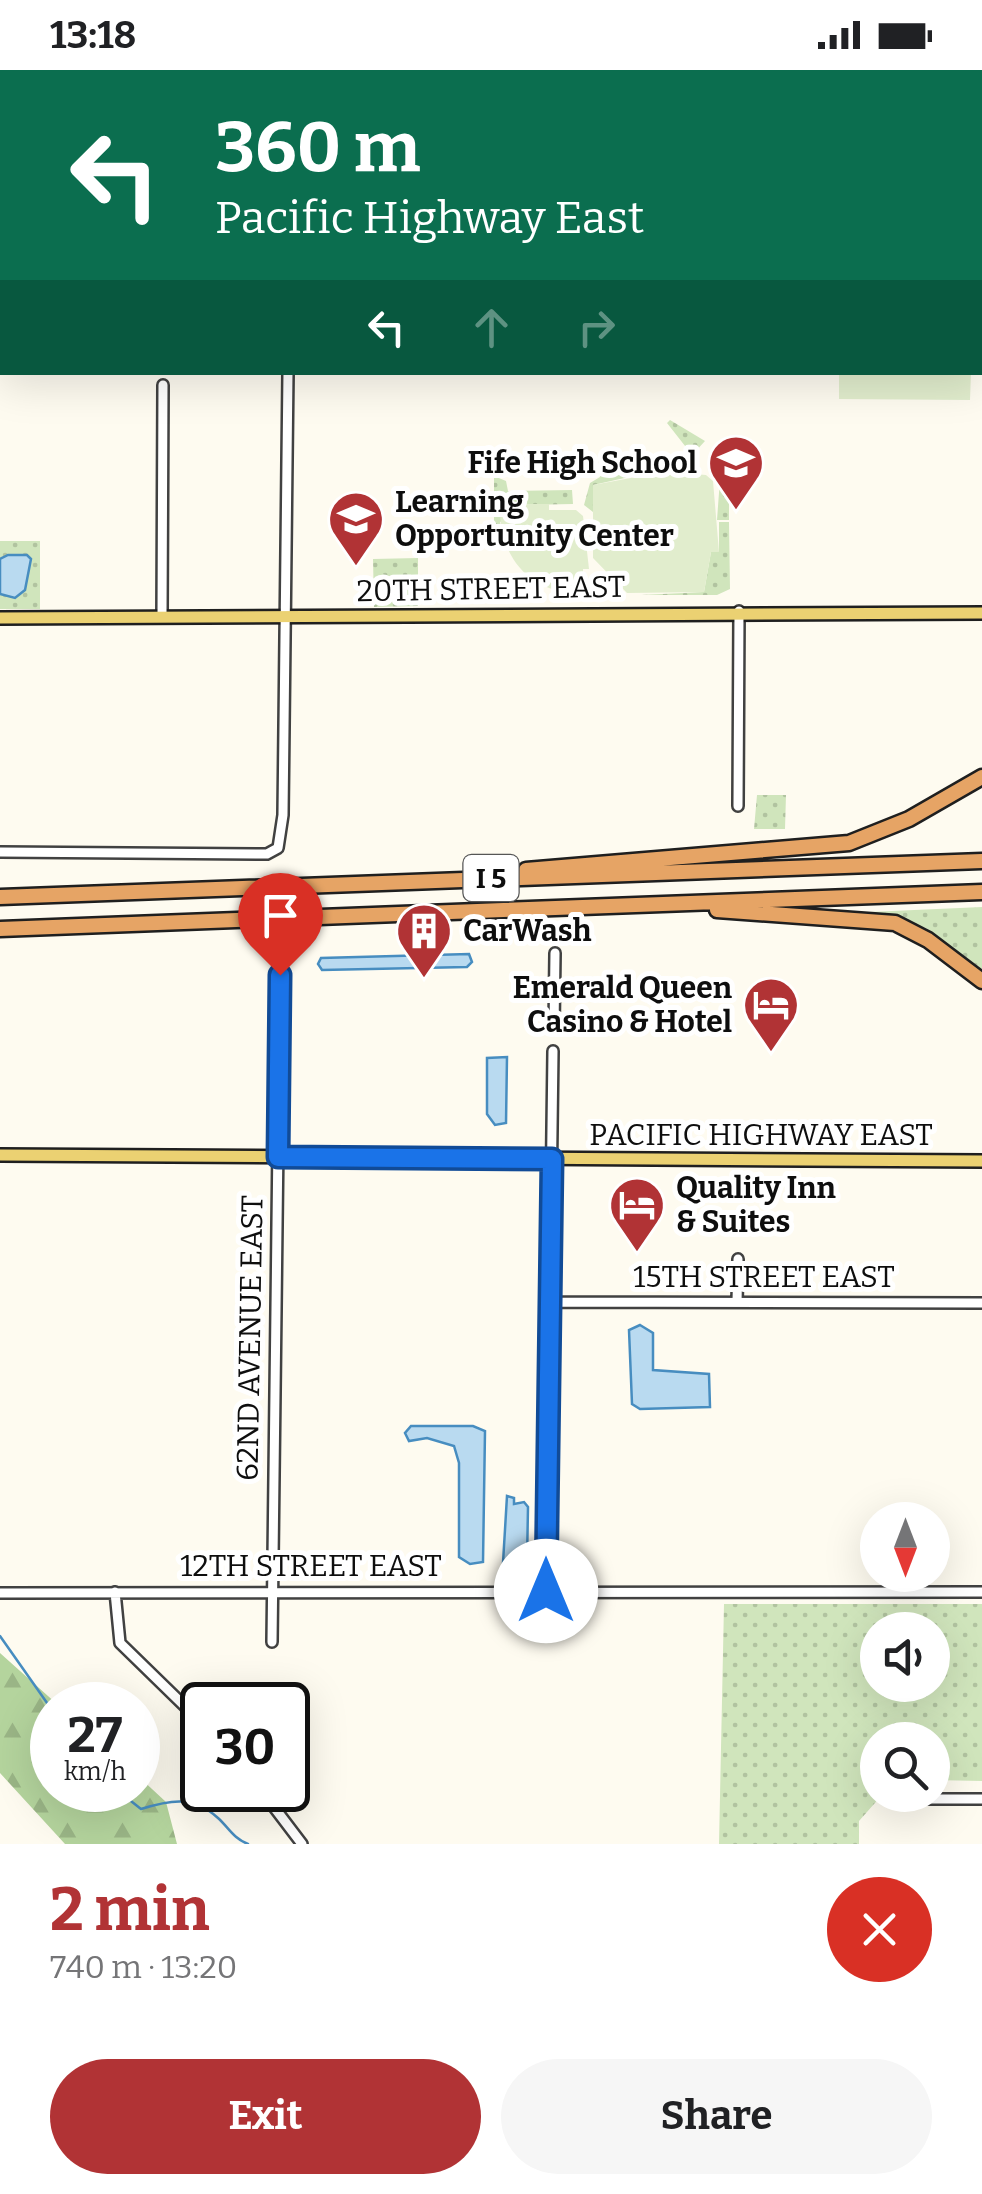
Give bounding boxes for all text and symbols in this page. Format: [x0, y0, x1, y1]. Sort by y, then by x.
text: 13:18 [50, 12, 136, 58]
text: 360 m [215, 106, 421, 190]
icon: left [50, 110, 180, 240]
text: Pacific Highway East [215, 191, 644, 245]
icon: left [359, 300, 414, 355]
icon: ahead [464, 300, 519, 355]
icon: right [569, 300, 624, 355]
school or university icon: Fife High School [706, 433, 766, 512]
place label: Fife High School [468, 445, 697, 481]
place label: Learning Opportunity Center [395, 484, 674, 554]
school or university icon: Learning Opportunity Center [326, 489, 386, 568]
street label: 20TH STREET EAST [356, 569, 626, 609]
road number: I 5 [464, 855, 518, 901]
pin [238, 873, 323, 976]
icon: arrive [253, 888, 308, 943]
building icon: CarWash [394, 901, 454, 980]
place label: CarWash [463, 913, 592, 949]
place label: Emerald Queen Casino & Hotel [513, 970, 733, 1040]
hotel icon: Emerald Queen Casino & Hotel [741, 975, 801, 1054]
street label: PACIFIC HIGHWAY EAST [589, 1117, 933, 1153]
place label: Quality Inn & Suites [676, 1170, 837, 1240]
hotel icon: Quality Inn & Suites [607, 1175, 667, 1254]
street label: 62ND AVENUE EAST [230, 1195, 270, 1481]
street label: 15TH STREET EAST [633, 1259, 895, 1295]
north arrow [860, 1502, 950, 1592]
map controls [860, 1502, 950, 1812]
position arrow [494, 1539, 598, 1643]
street label: 12TH STREET EAST [180, 1548, 442, 1584]
button: sound [860, 1612, 950, 1702]
speed limit sign: 30 [180, 1682, 310, 1812]
text: 27 [68, 1705, 122, 1765]
button: search [860, 1722, 950, 1812]
text: km/h [64, 1757, 126, 1787]
text: 2 min [50, 1874, 210, 1946]
button: close [827, 1877, 932, 1982]
text: 740 m · 13:20 [50, 1948, 237, 1986]
button: Exit [50, 2059, 481, 2174]
button: Share [501, 2059, 932, 2174]

